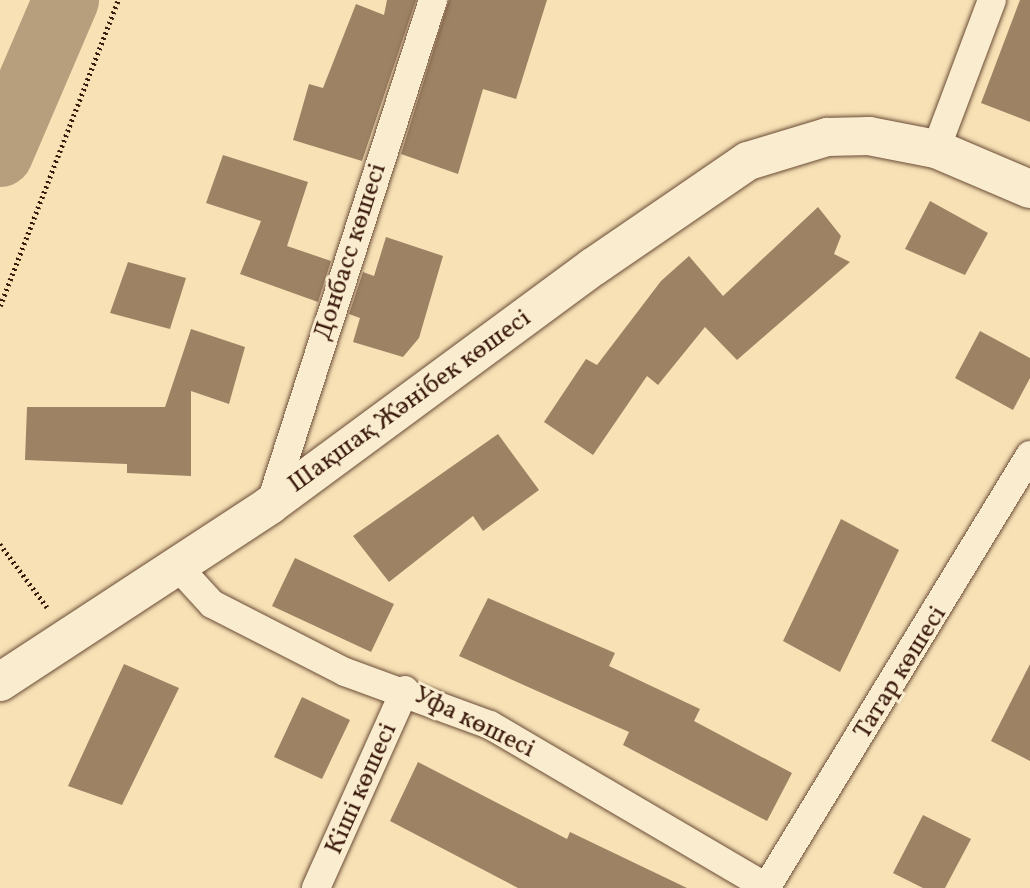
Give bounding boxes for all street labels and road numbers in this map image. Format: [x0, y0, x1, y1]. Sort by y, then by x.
street label: Донбасс көшесі [308, 160, 394, 344]
street label: Шақшақ Жәнібек көшесі [282, 303, 538, 501]
street label: Татар көшесі [848, 601, 954, 745]
street label: Уфа көшесі [408, 680, 540, 766]
street label: Кіші көшесі [319, 718, 405, 860]

